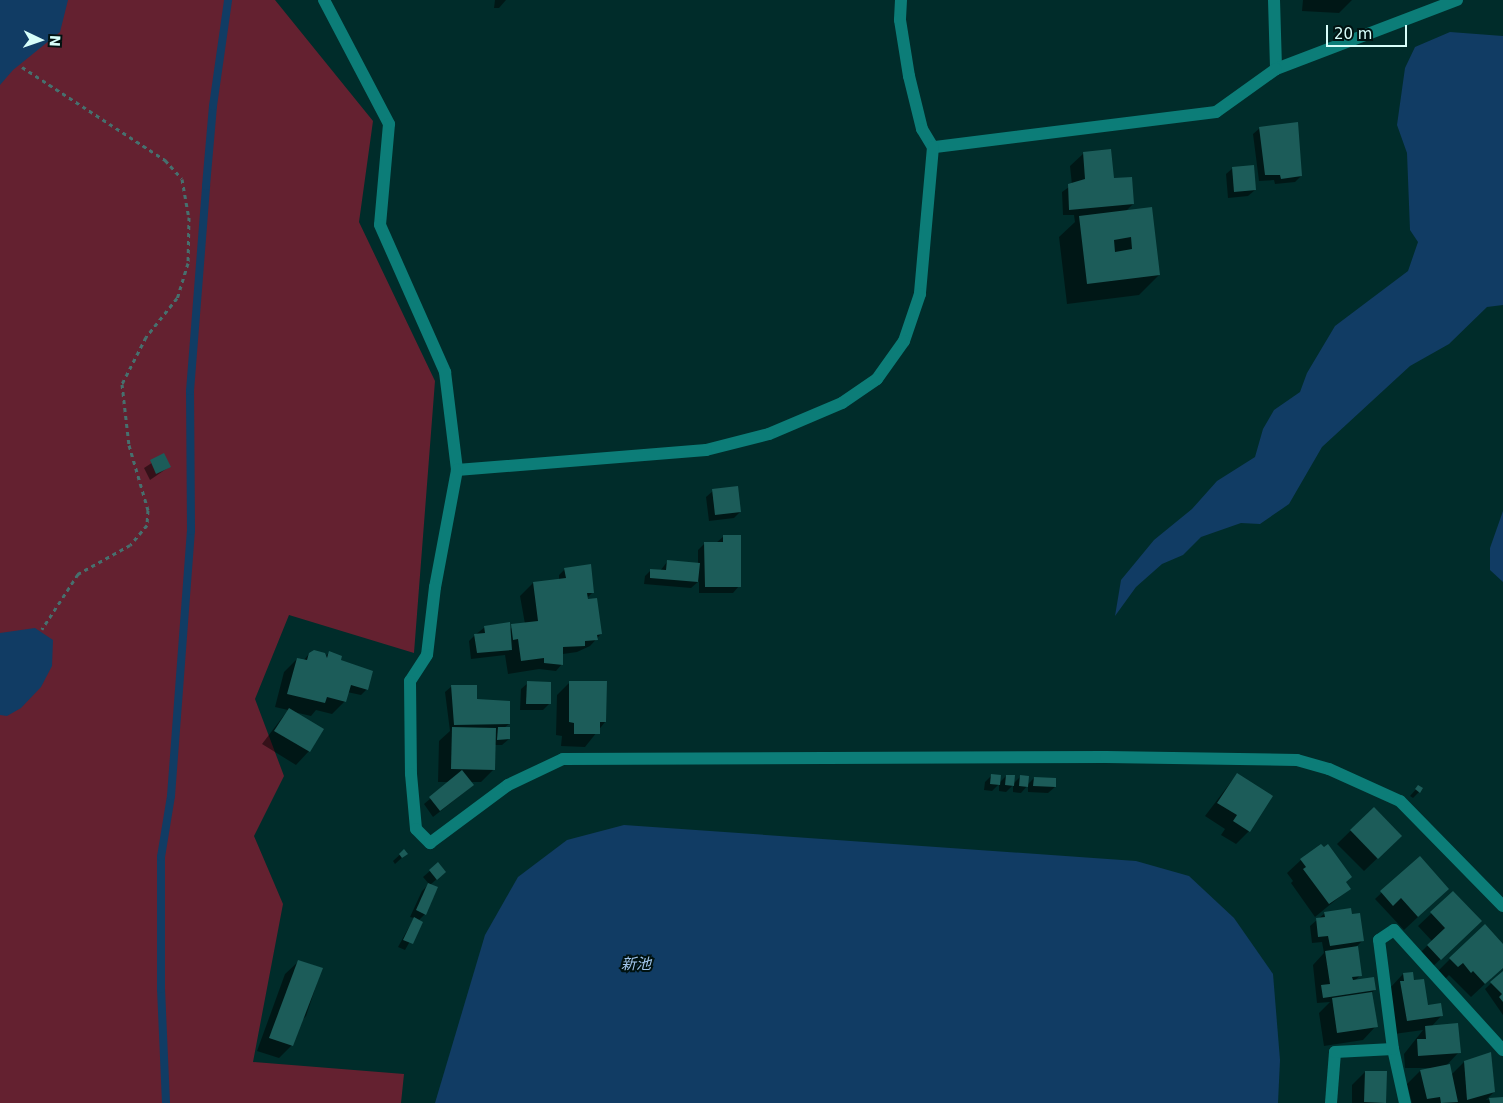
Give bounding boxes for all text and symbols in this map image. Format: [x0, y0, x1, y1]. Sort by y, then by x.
north arrow [15, 15, 65, 65]
scale bar [1328, 15, 1409, 47]
text: 20 m [1334, 25, 1372, 43]
text: N [47, 35, 63, 47]
water label: 新池 [621, 956, 651, 974]

